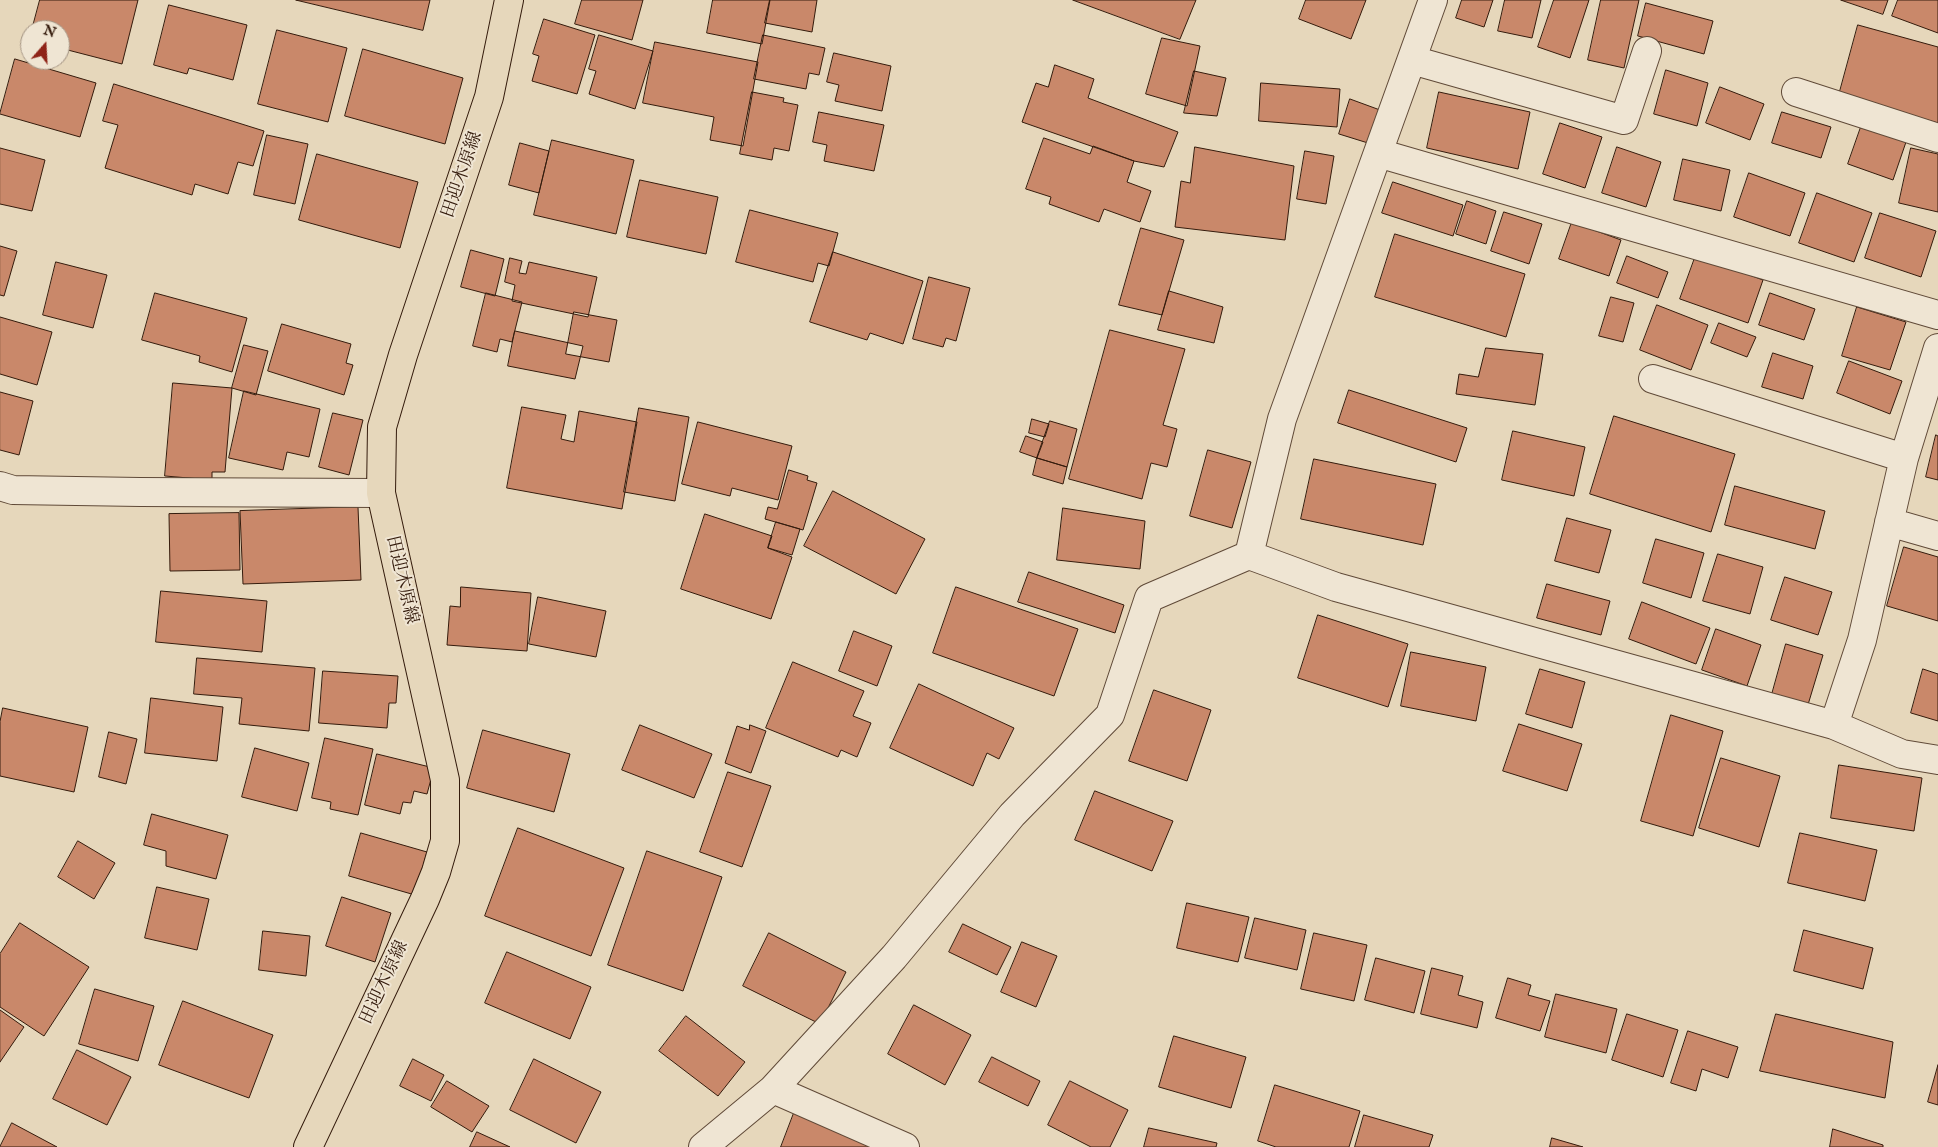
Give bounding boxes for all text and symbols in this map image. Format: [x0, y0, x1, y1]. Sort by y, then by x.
north arrow [20, 20, 70, 70]
text: N [41, 21, 58, 42]
street label: 田迎木原線 [438, 129, 488, 221]
street label: 田迎木原線 [380, 534, 422, 626]
street label: 田迎木原線 [356, 938, 414, 1028]

